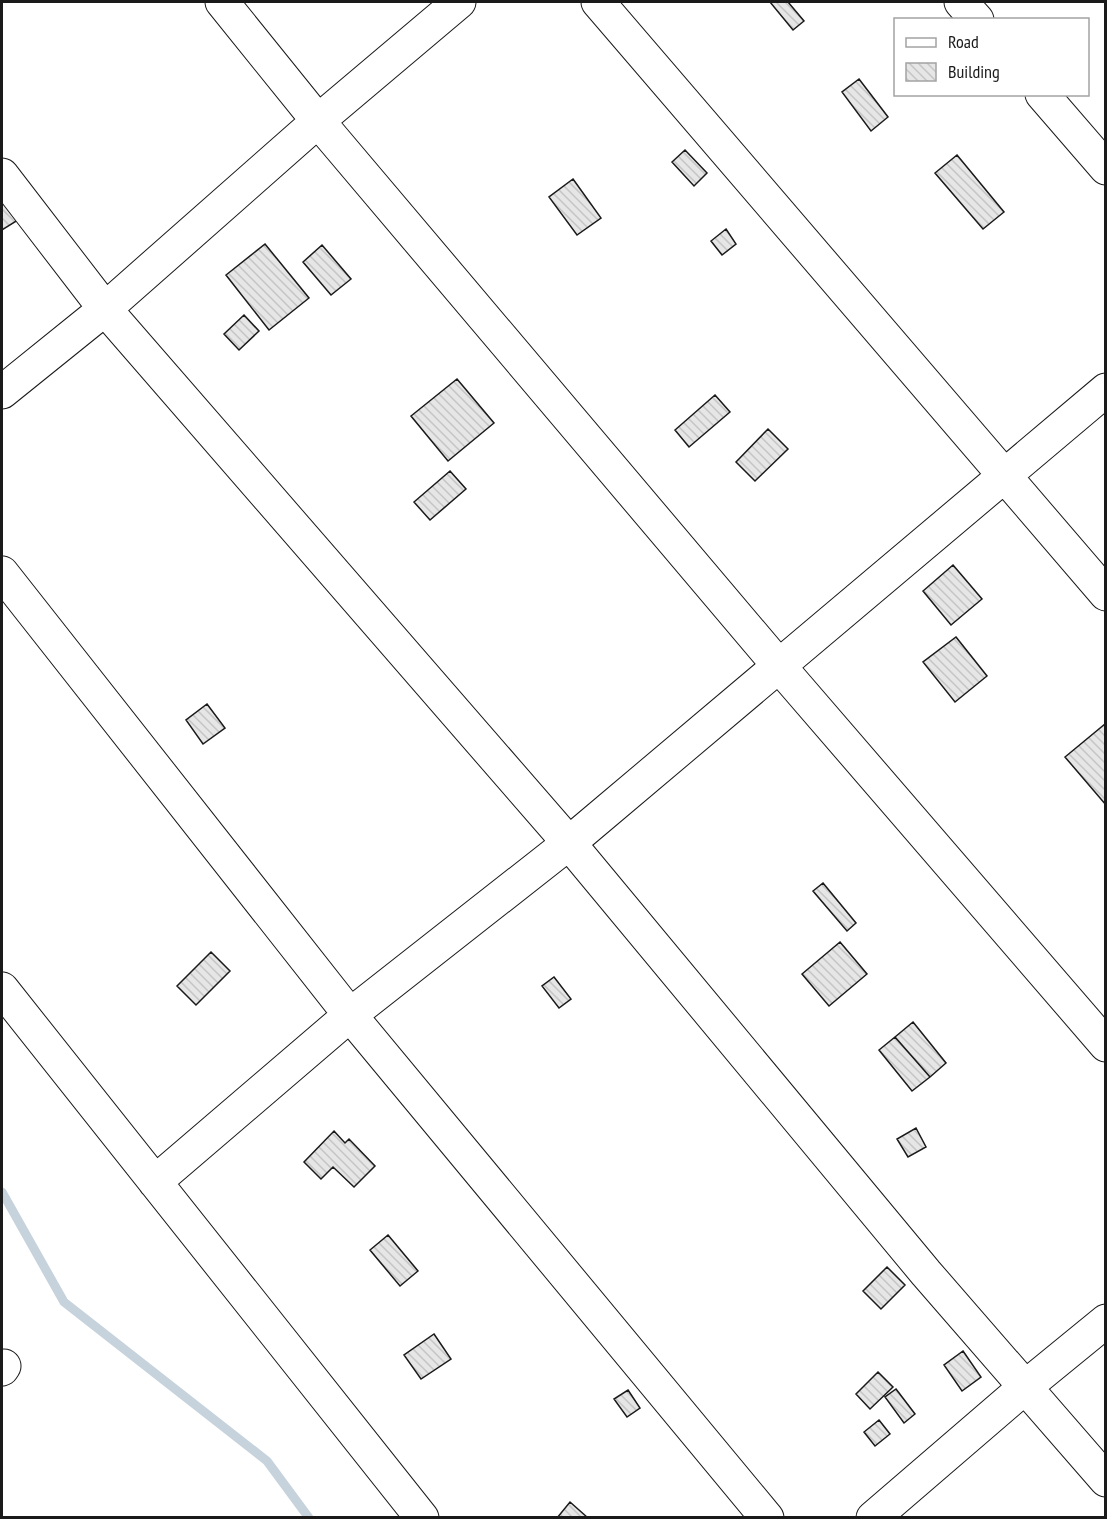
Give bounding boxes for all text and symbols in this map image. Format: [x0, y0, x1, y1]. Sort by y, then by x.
legend [894, 18, 1089, 96]
text: Road [948, 30, 979, 53]
text: Building [948, 60, 1000, 83]

